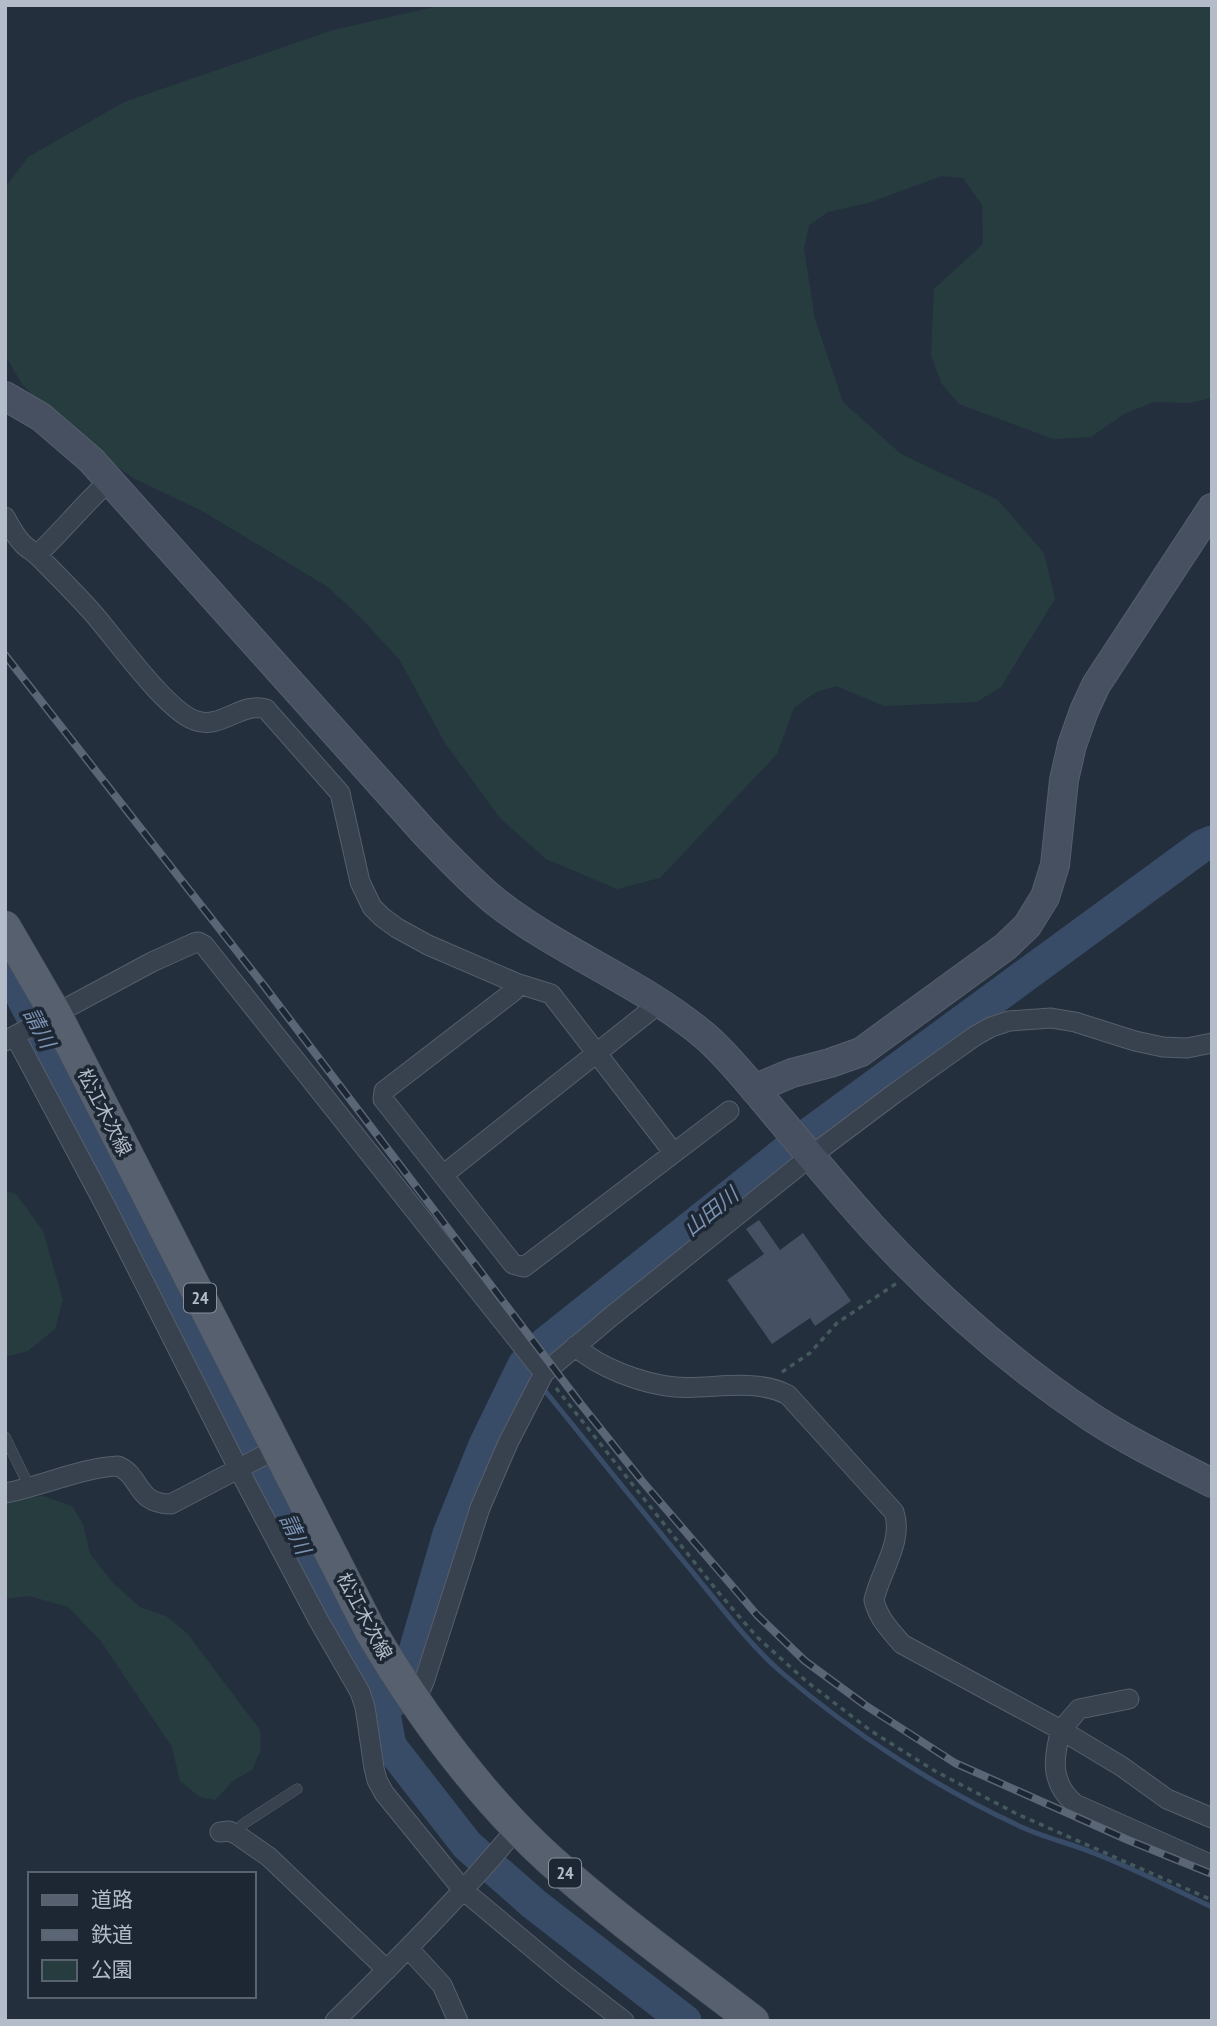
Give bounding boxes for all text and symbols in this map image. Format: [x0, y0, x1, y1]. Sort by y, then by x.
water label: 請川 [18, 1003, 62, 1054]
street label: 松江木次線 [73, 1064, 137, 1160]
water label: 山田川 [678, 1180, 745, 1242]
road number: 24 [184, 1283, 216, 1312]
water label: 請川 [274, 1509, 318, 1560]
street label: 松江木次線 [332, 1568, 398, 1664]
road number: 24 [549, 1858, 581, 1887]
legend [28, 1872, 256, 1998]
text: 道路 [91, 1886, 133, 1913]
text: 鉄道 [91, 1921, 133, 1948]
text: 公園 [91, 1956, 133, 1983]

